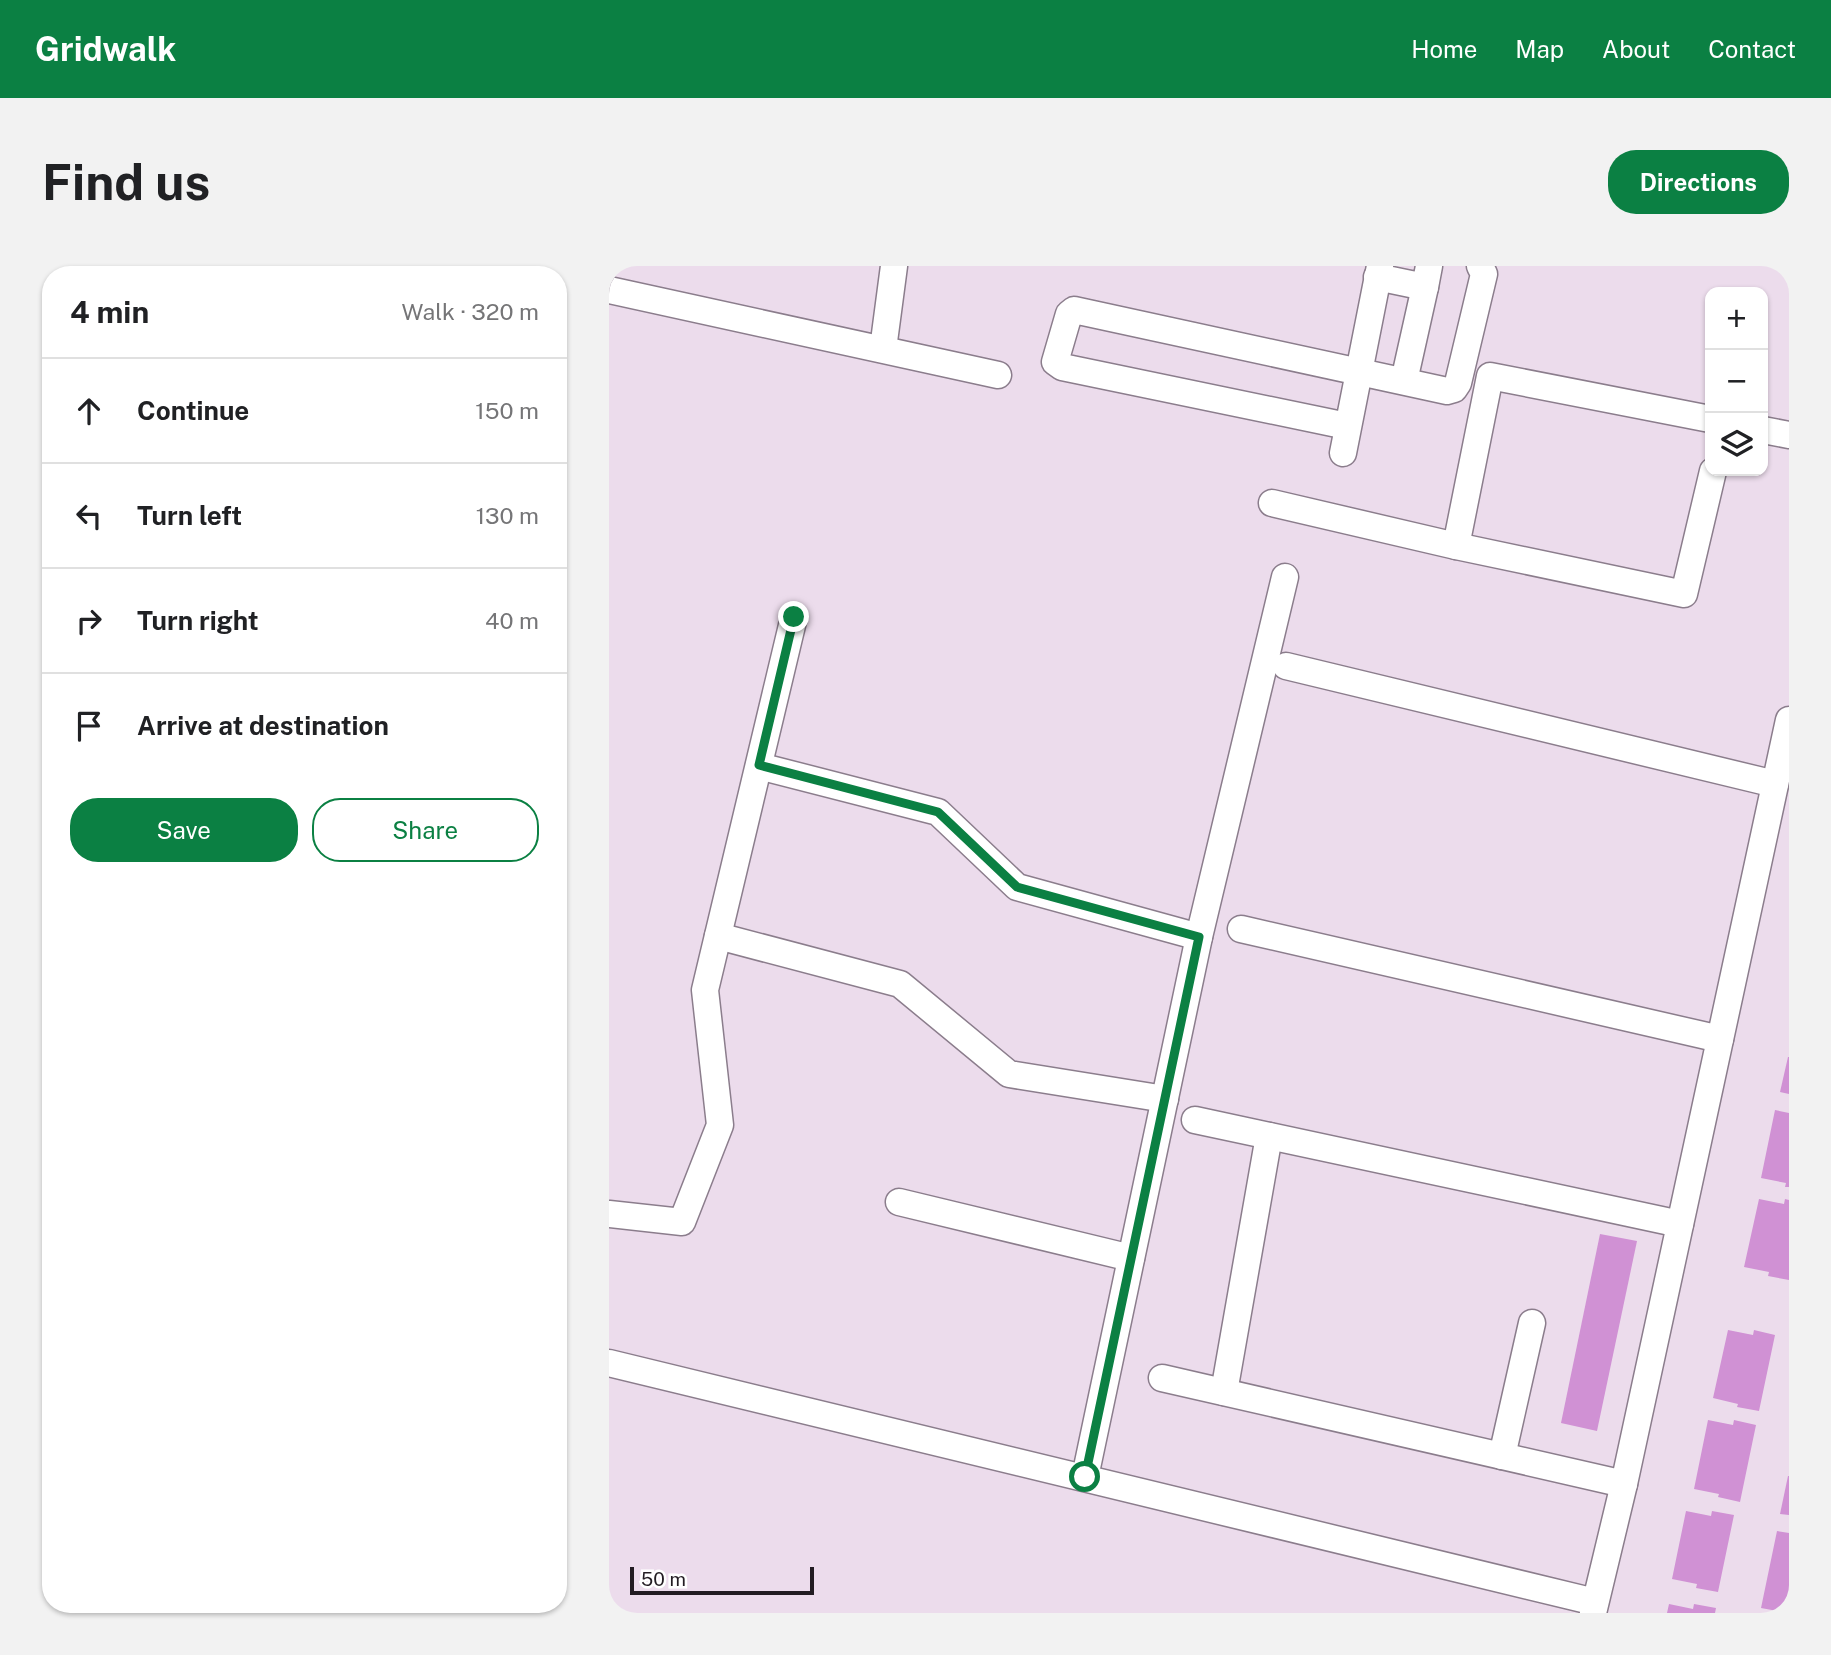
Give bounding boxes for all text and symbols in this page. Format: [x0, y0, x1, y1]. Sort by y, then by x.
text: Gridwalk [35, 30, 176, 68]
text: Home [1411, 35, 1477, 63]
text: Map [1515, 35, 1564, 63]
text: About [1602, 35, 1670, 63]
text: Contact [1708, 35, 1796, 63]
button: Directions [1608, 150, 1789, 214]
text: Find us [42, 153, 210, 211]
map controls [1705, 287, 1768, 476]
button: + [1705, 287, 1768, 350]
text: 4 min [70, 294, 149, 330]
text: Walk · 320 m [402, 298, 539, 325]
button: − [1705, 350, 1768, 413]
icon: ahead [70, 392, 108, 430]
text: Continue [137, 395, 249, 426]
text: 150 m [475, 397, 539, 424]
button: layers [1705, 413, 1768, 476]
icon: left [70, 497, 108, 535]
text: Turn left [137, 500, 242, 531]
text: 130 m [476, 502, 539, 529]
route end [778, 601, 809, 632]
icon: right [70, 602, 108, 640]
text: Turn right [137, 605, 259, 636]
text: 40 m [485, 607, 539, 634]
icon: arrive [70, 707, 108, 745]
text: Arrive at destination [137, 710, 389, 741]
button: Save [70, 798, 298, 862]
button: Share [312, 798, 539, 862]
route start [1069, 1461, 1100, 1492]
scale bar [630, 1564, 814, 1596]
text: 50 m [641, 1568, 686, 1590]

